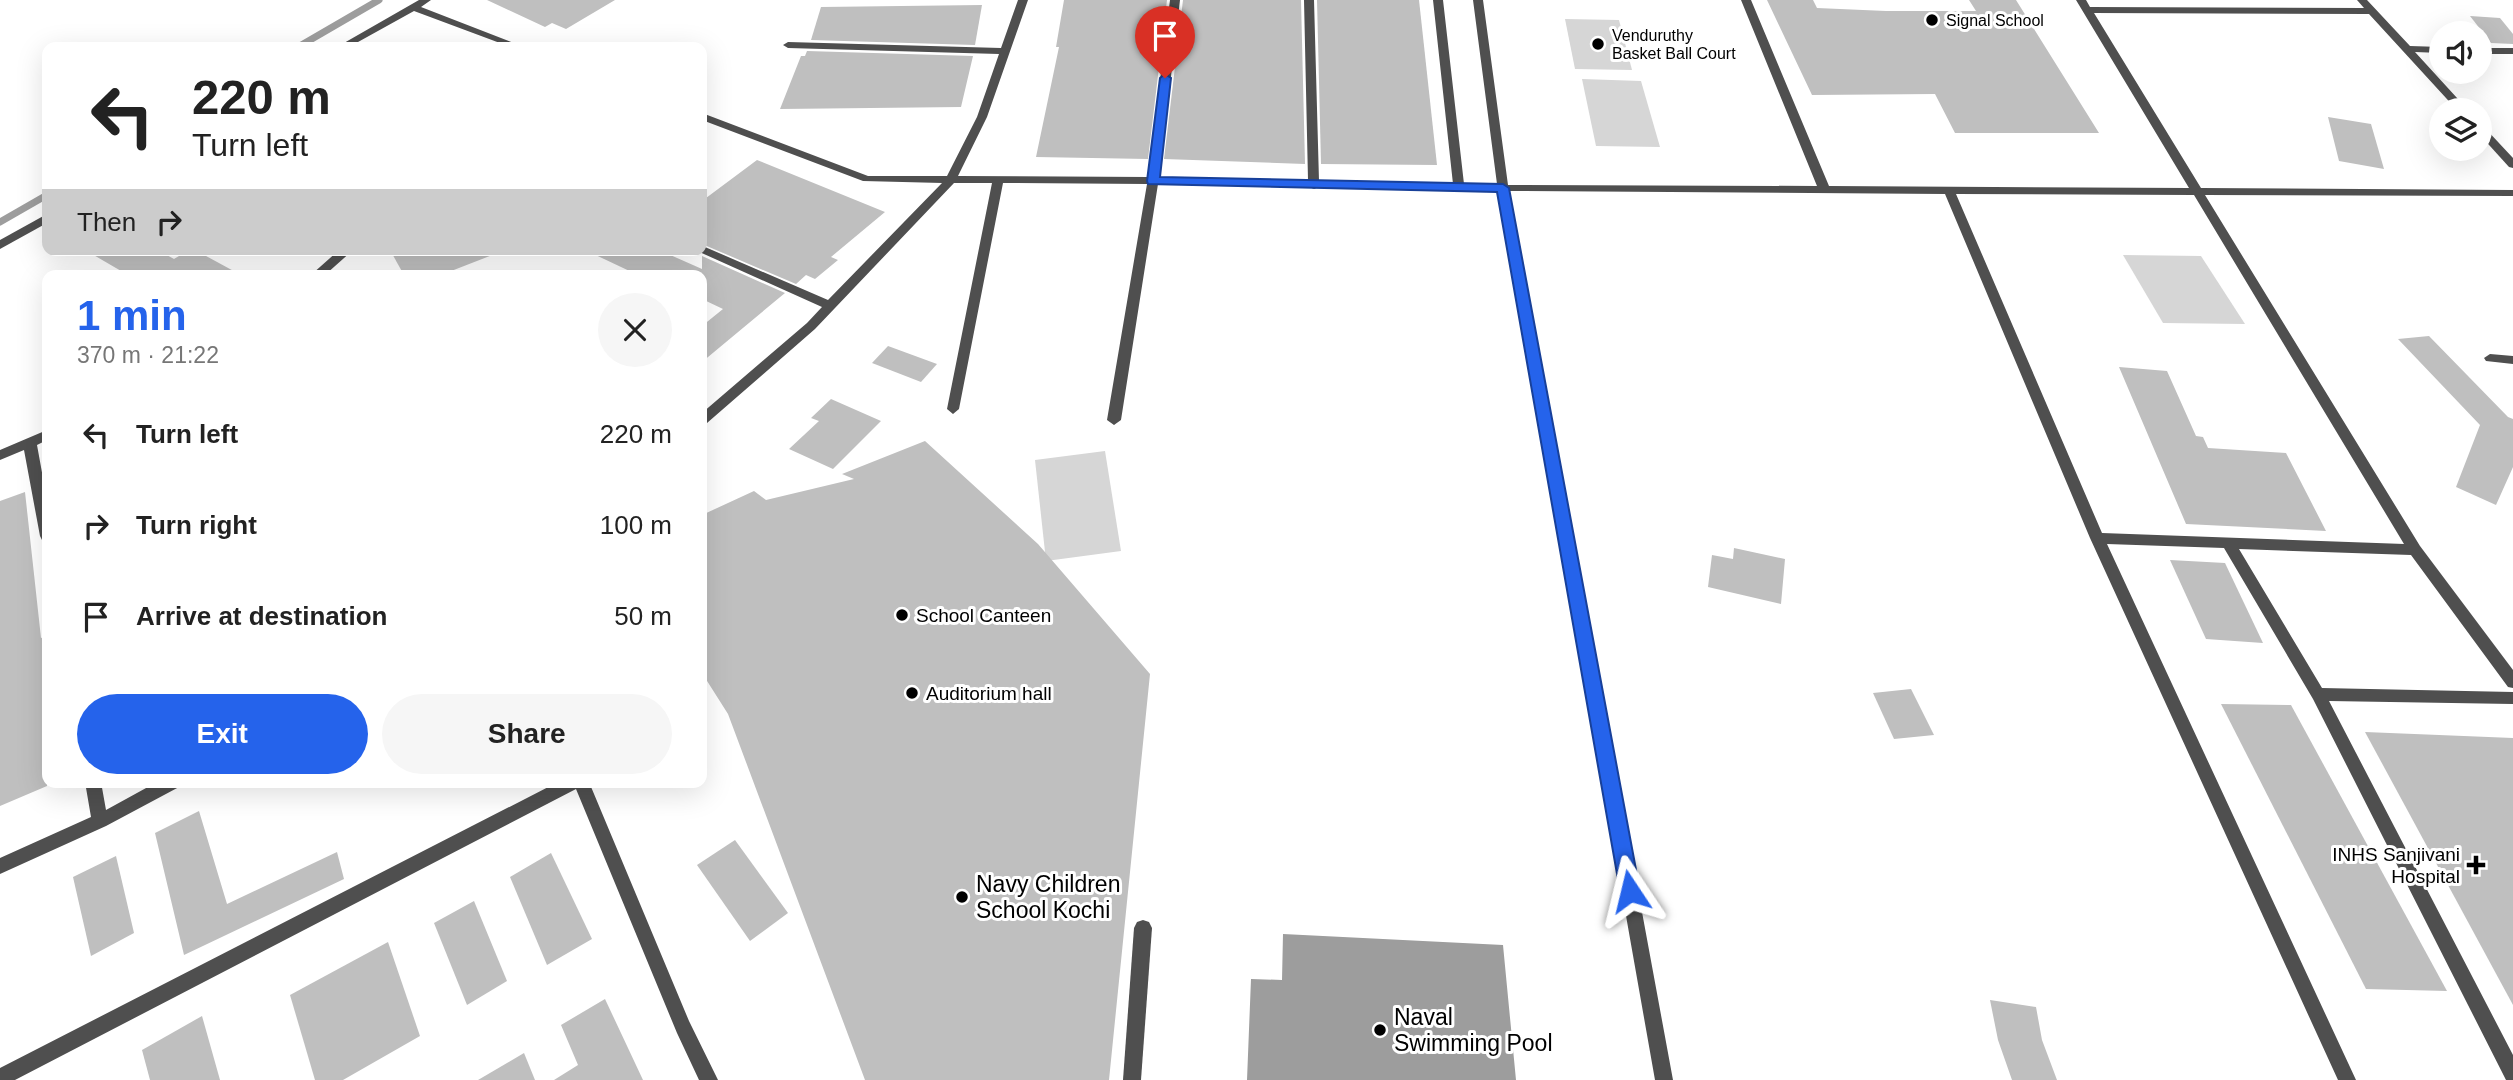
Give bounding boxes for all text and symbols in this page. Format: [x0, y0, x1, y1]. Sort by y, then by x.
pin [1135, 6, 1195, 78]
marker: Signal School [1924, 12, 1940, 28]
place label: Signal School [1946, 12, 2044, 29]
icon: arrive [1146, 17, 1184, 55]
map controls [2429, 21, 2492, 161]
button: sound [2429, 21, 2492, 84]
place label: Venduruthy Basket Ball Court [1612, 27, 1736, 62]
marker: Venduruthy Basket Ball Court [1590, 36, 1606, 52]
icon: left [77, 70, 168, 161]
text: 220 m [192, 70, 331, 124]
button: layers [2429, 98, 2492, 161]
text: Turn left [192, 127, 308, 163]
icon: right [150, 203, 188, 241]
text: Then [77, 207, 136, 237]
text: 1 min [77, 292, 187, 339]
button: close [598, 293, 672, 367]
text: 370 m · 21:22 [77, 342, 219, 368]
icon: left [77, 416, 115, 454]
text: Turn left [136, 419, 238, 449]
text: 220 m [600, 419, 672, 449]
icon: right [77, 507, 115, 545]
text: Turn right [136, 510, 257, 540]
text: 100 m [600, 510, 672, 540]
icon: arrive [77, 598, 115, 636]
text: Arrive at destination [136, 601, 387, 631]
text: 50 m [614, 601, 672, 631]
place label: School Canteen [916, 605, 1051, 626]
marker: School Canteen [894, 607, 910, 623]
place label: Auditorium hall [926, 683, 1052, 704]
marker: Auditorium hall [904, 685, 920, 701]
button: Exit [77, 694, 368, 774]
button: Share [382, 694, 672, 774]
place label: INHS Sanjivani Hospital [2332, 844, 2460, 887]
position arrow [1593, 854, 1667, 928]
marker: INHS Sanjivani Hospital [2466, 855, 2486, 875]
place label: Navy Children School Kochi [976, 871, 1120, 923]
marker: Navy Children School Kochi [954, 889, 970, 905]
place label: Naval Swimming Pool [1394, 1004, 1553, 1056]
marker: Naval Swimming Pool [1372, 1022, 1388, 1038]

